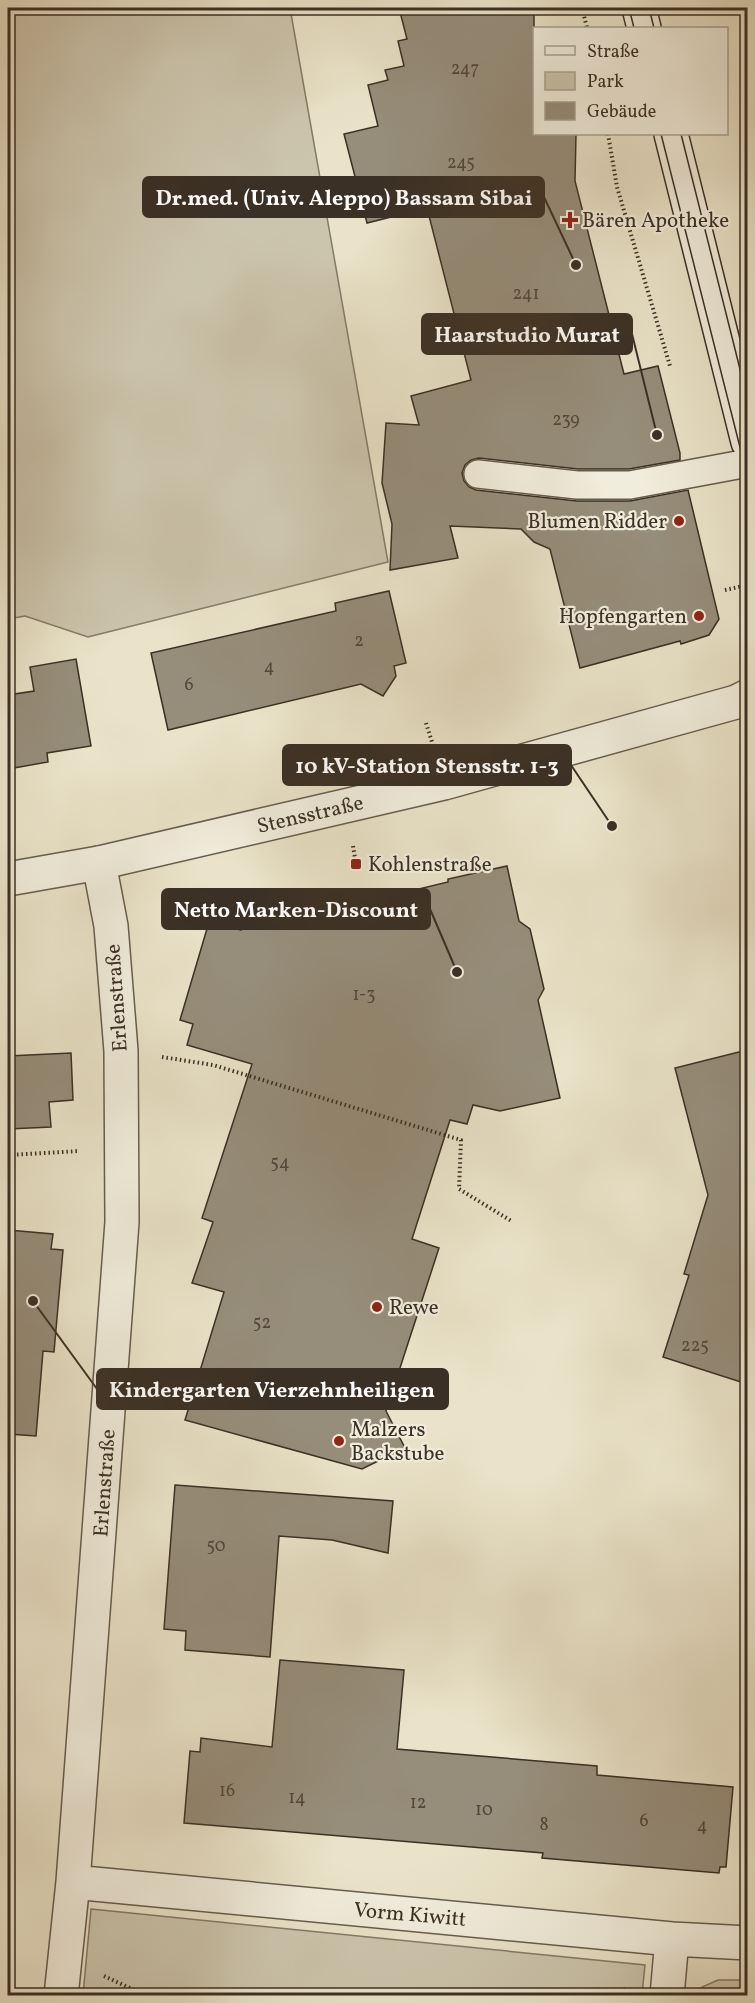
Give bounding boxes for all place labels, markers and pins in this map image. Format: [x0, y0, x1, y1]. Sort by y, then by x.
callout: Dr.med. (Univ. Aleppo) Bassam Sibai [143, 177, 544, 217]
place label: Bären Apotheke [582, 207, 729, 236]
marker: Bären Apotheke [563, 213, 577, 227]
callout: Haarstudio Murat [422, 314, 632, 354]
place label: Blumen Ridder [527, 508, 667, 537]
marker: Blumen Ridder [672, 514, 686, 528]
place label: Hopfengarten [559, 603, 687, 632]
marker: Hopfengarten [692, 609, 706, 623]
callout: 10 kV-Station Stensstr. 1-3 [283, 745, 571, 785]
place label: Kohlenstraße [368, 851, 492, 880]
marker: Kohlenstraße [349, 857, 363, 871]
callout: Netto Marken-Discount [162, 889, 430, 929]
place label: Rewe [389, 1294, 439, 1323]
marker: Rewe [370, 1300, 384, 1314]
callout: Kindergarten Vierzehnheiligen [97, 1369, 448, 1409]
place label: Malzers Backstube [351, 1416, 445, 1469]
marker: Malzers Backstube [332, 1434, 346, 1448]

